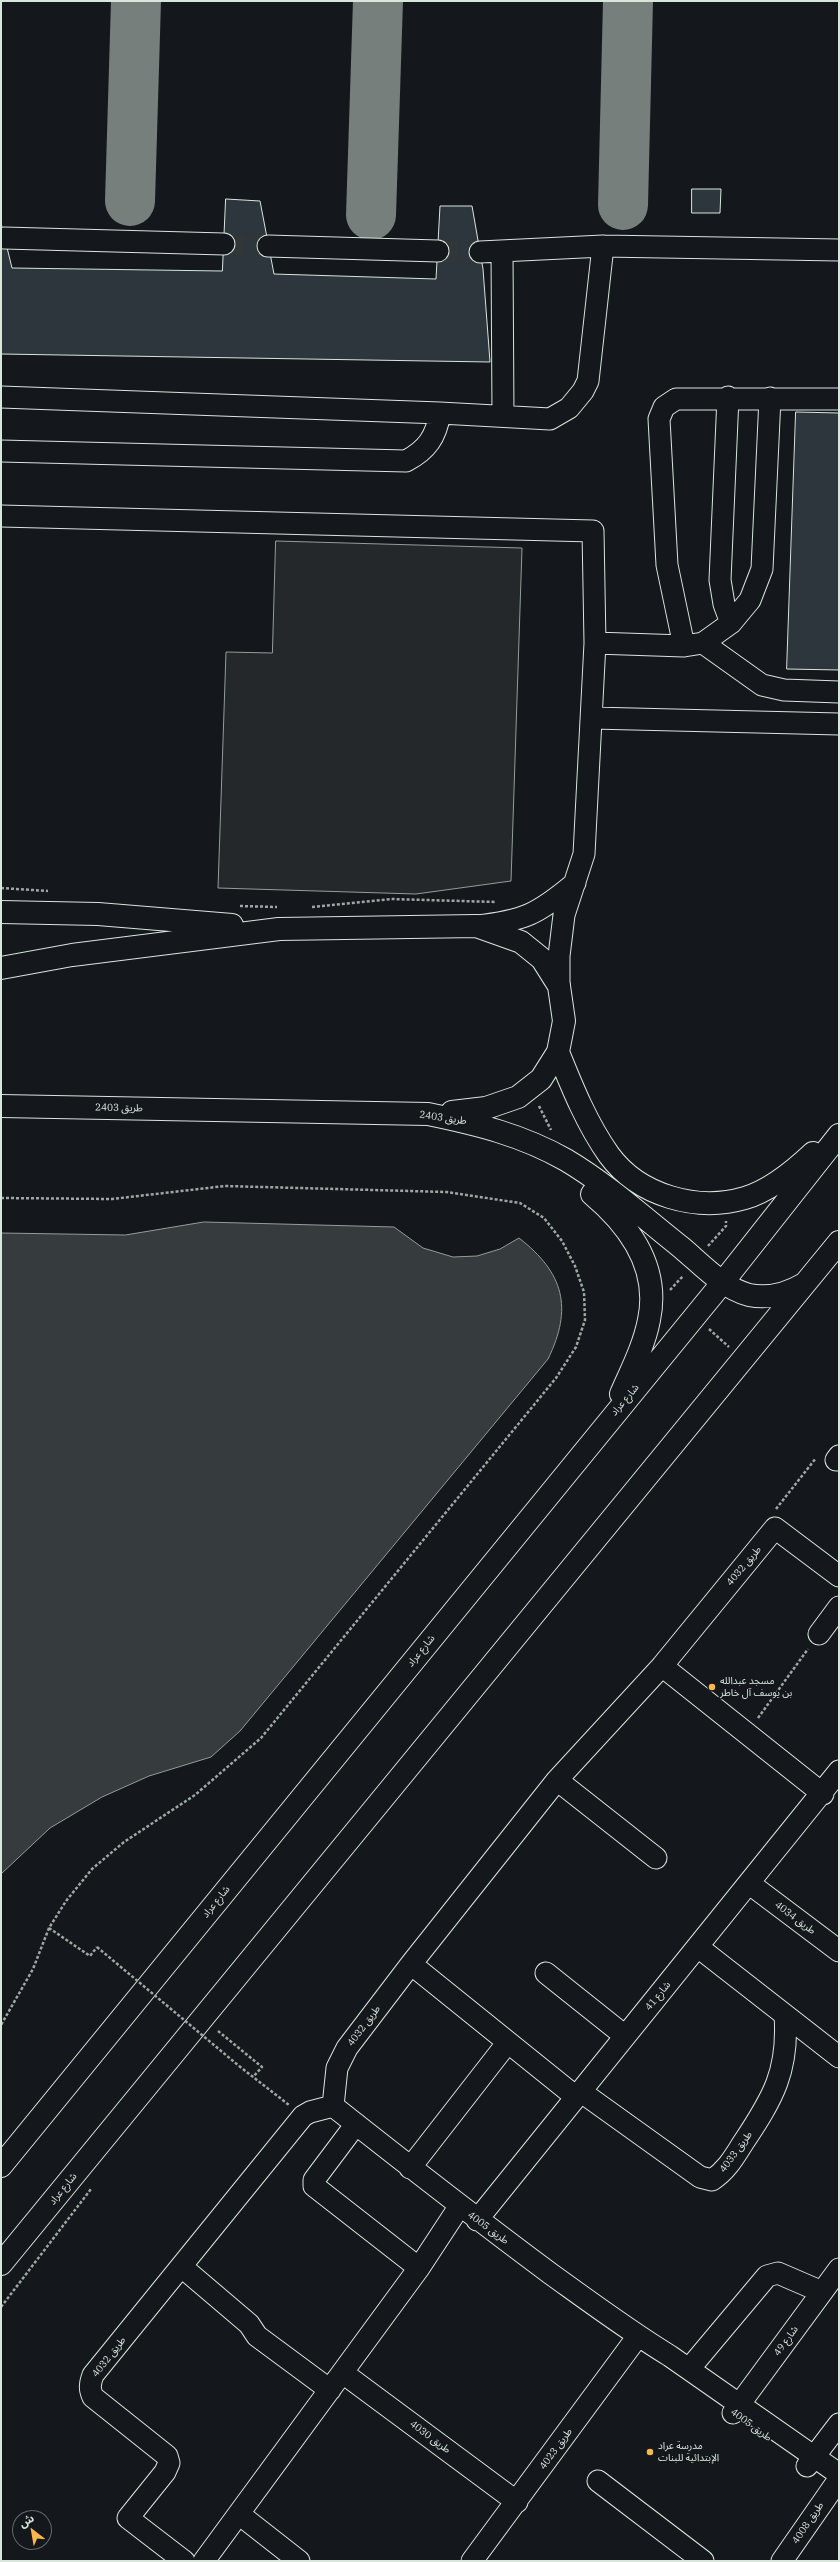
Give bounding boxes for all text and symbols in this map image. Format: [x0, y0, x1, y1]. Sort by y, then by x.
street label: طريق 2403 [95, 1102, 143, 1114]
street label: طريق 2403 [418, 1109, 468, 1127]
street label: شارع عراد [608, 1382, 642, 1418]
street label: طريق 4032 [724, 1544, 764, 1588]
street label: شارع عراد [404, 1633, 438, 1669]
place label: مسجد عبدالله بن يوسف آل خاطر [720, 1675, 792, 1698]
marker: مسجد عبدالله بن يوسف آل خاطر [707, 1682, 717, 1692]
street label: شارع عراد [199, 1884, 233, 1920]
street label: طريق 4034 [772, 1899, 818, 1937]
street label: شارع 41 [643, 1979, 673, 2013]
street label: طريق 4032 [345, 2003, 383, 2049]
street label: طريق 4033 [717, 2129, 755, 2175]
street label: شارع عراد [46, 2171, 80, 2207]
street label: طريق 4005 [465, 2209, 511, 2247]
street label: شارع 49 [771, 2324, 801, 2358]
street label: طريق 4032 [90, 2334, 128, 2380]
street label: طريق 4005 [728, 2406, 774, 2444]
street label: طريق 4030 [407, 2418, 453, 2456]
street label: طريق 4023 [537, 2426, 575, 2472]
place label: مدرسة عراد الإبتدائية للبنات [658, 2440, 719, 2464]
marker: مدرسة عراد الإبتدائية للبنات [645, 2447, 655, 2457]
street label: طريق 4008 [790, 2500, 826, 2546]
north arrow [12, 2510, 52, 2550]
text: ش [16, 2511, 36, 2530]

